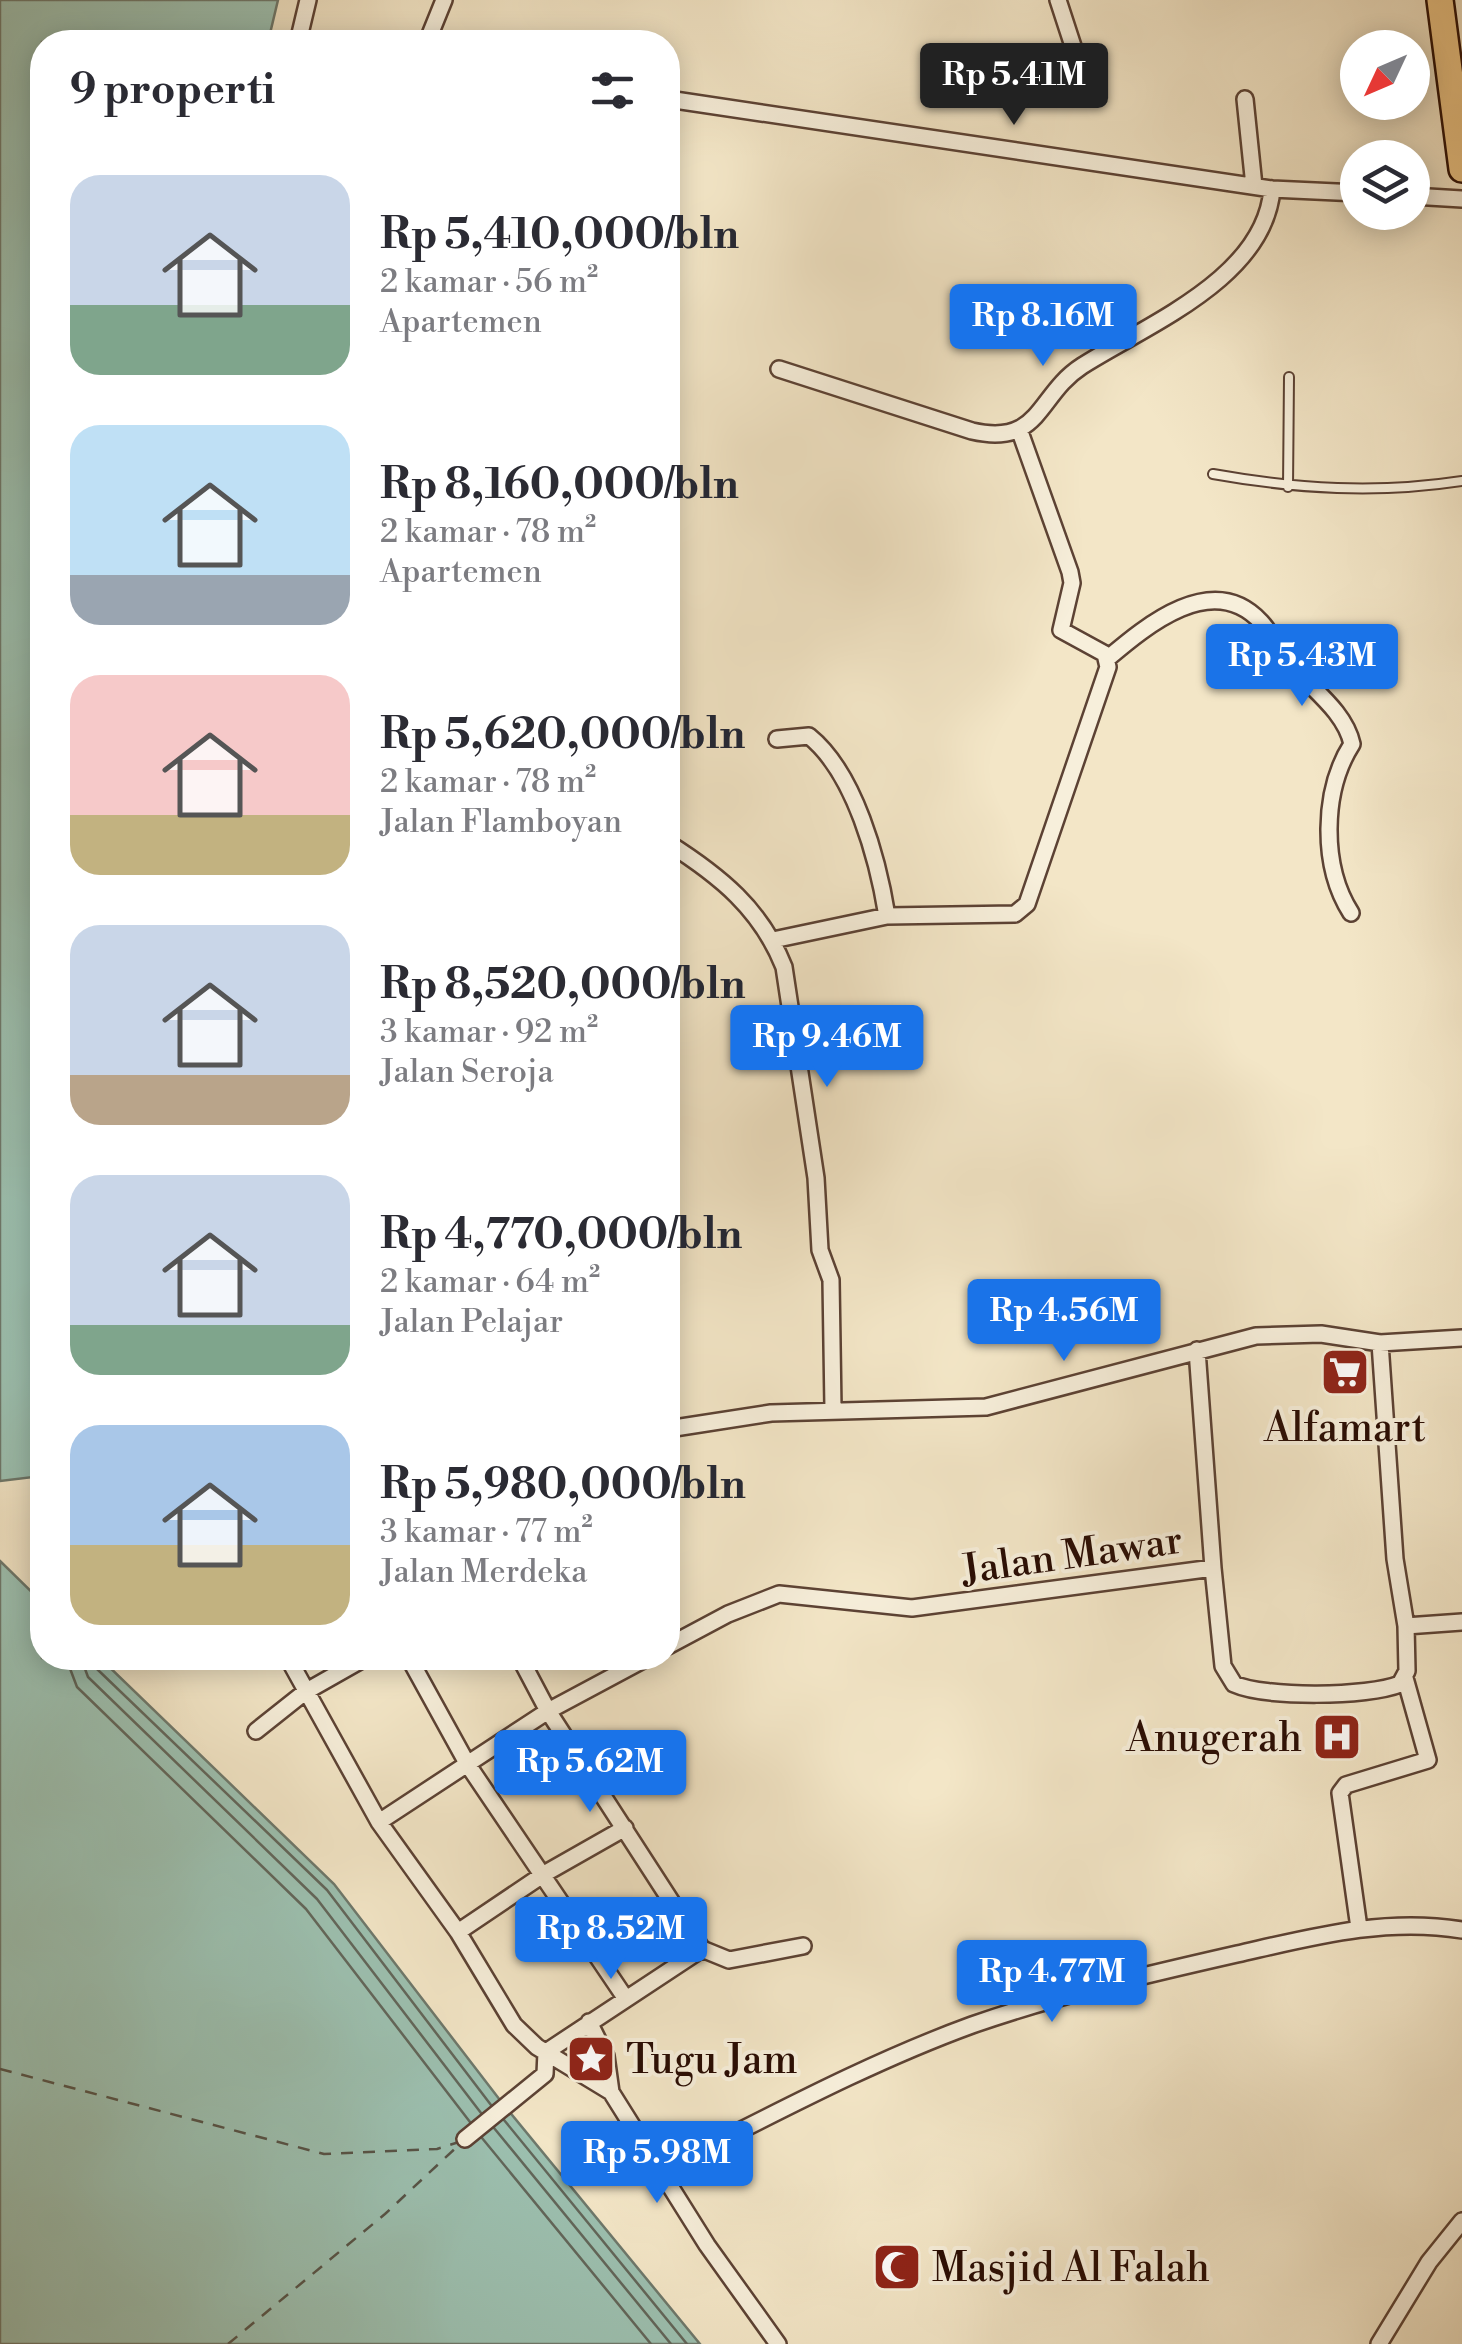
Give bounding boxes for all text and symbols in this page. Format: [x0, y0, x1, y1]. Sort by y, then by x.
north arrow [1340, 30, 1430, 120]
map controls [1340, 30, 1430, 230]
pin: Rp 5.41M [911, 43, 1117, 128]
text: Rp 5.41M [942, 55, 1086, 95]
icon: filters [585, 63, 640, 118]
text: 9 properti [70, 64, 275, 117]
button: layers [1340, 140, 1430, 230]
text: Rp 5,410,000/bln [380, 209, 739, 262]
icon: home [150, 215, 270, 335]
text: 2 kamar · 56 m² [380, 262, 598, 302]
pin: Rp 8.16M [940, 284, 1146, 369]
text: Rp 8.16M [972, 296, 1114, 336]
text: Apartemen [380, 302, 542, 342]
text: Rp 8,160,000/bln [380, 459, 739, 512]
icon: home [150, 465, 270, 585]
text: 2 kamar · 78 m² [380, 512, 596, 552]
text: Apartemen [380, 552, 542, 592]
pin: Rp 5.43M [1199, 624, 1405, 709]
text: Rp 5.43M [1228, 636, 1376, 676]
text: Rp 5,620,000/bln [380, 709, 745, 762]
icon: home [150, 715, 270, 835]
text: 2 kamar · 78 m² [380, 762, 596, 802]
text: Jalan Flamboyan [380, 802, 622, 842]
text: Rp 8,520,000/bln [380, 959, 746, 1012]
icon: home [150, 965, 270, 1085]
pin: Rp 9.46M [724, 1005, 930, 1090]
text: 3 kamar · 92 m² [380, 1012, 598, 1052]
text: Rp 9.46M [752, 1017, 902, 1057]
text: Jalan Seroja [380, 1052, 554, 1092]
text: Rp 4,770,000/bln [380, 1209, 742, 1262]
icon: home [150, 1215, 270, 1335]
text: 2 kamar · 64 m² [380, 1262, 600, 1302]
pin: Rp 4.56M [961, 1279, 1167, 1364]
text: Rp 4.56M [990, 1291, 1139, 1331]
text: Jalan Pelajar [380, 1302, 563, 1342]
supermarket icon: Alfamart [1319, 1346, 1371, 1398]
place label: Alfamart [1263, 1404, 1426, 1454]
text: Rp 5,980,000/bln [380, 1459, 746, 1512]
icon: home [150, 1465, 270, 1585]
text: 3 kamar · 77 m² [380, 1512, 593, 1552]
street label: Jalan Mawar [957, 1516, 1186, 1596]
text: Jalan Merdeka [380, 1552, 587, 1592]
hospital icon: Anugerah [1311, 1711, 1363, 1763]
place label: Anugerah [1125, 1714, 1302, 1765]
pin: Rp 5.62M [487, 1730, 693, 1815]
text: Rp 5.62M [516, 1742, 664, 1782]
pin: Rp 8.52M [508, 1897, 714, 1982]
text: Rp 8.52M [537, 1909, 685, 1949]
pin: Rp 4.77M [949, 1940, 1155, 2025]
text: Rp 4.77M [979, 1952, 1125, 1992]
place icon: Tugu Jam [565, 2033, 617, 2085]
place label: Tugu Jam [626, 2036, 798, 2087]
pin: Rp 5.98M [554, 2121, 760, 2206]
text: Rp 5.98M [583, 2133, 731, 2173]
mosque icon: Masjid Al Falah [871, 2241, 923, 2293]
place label: Masjid Al Falah [932, 2244, 1210, 2295]

